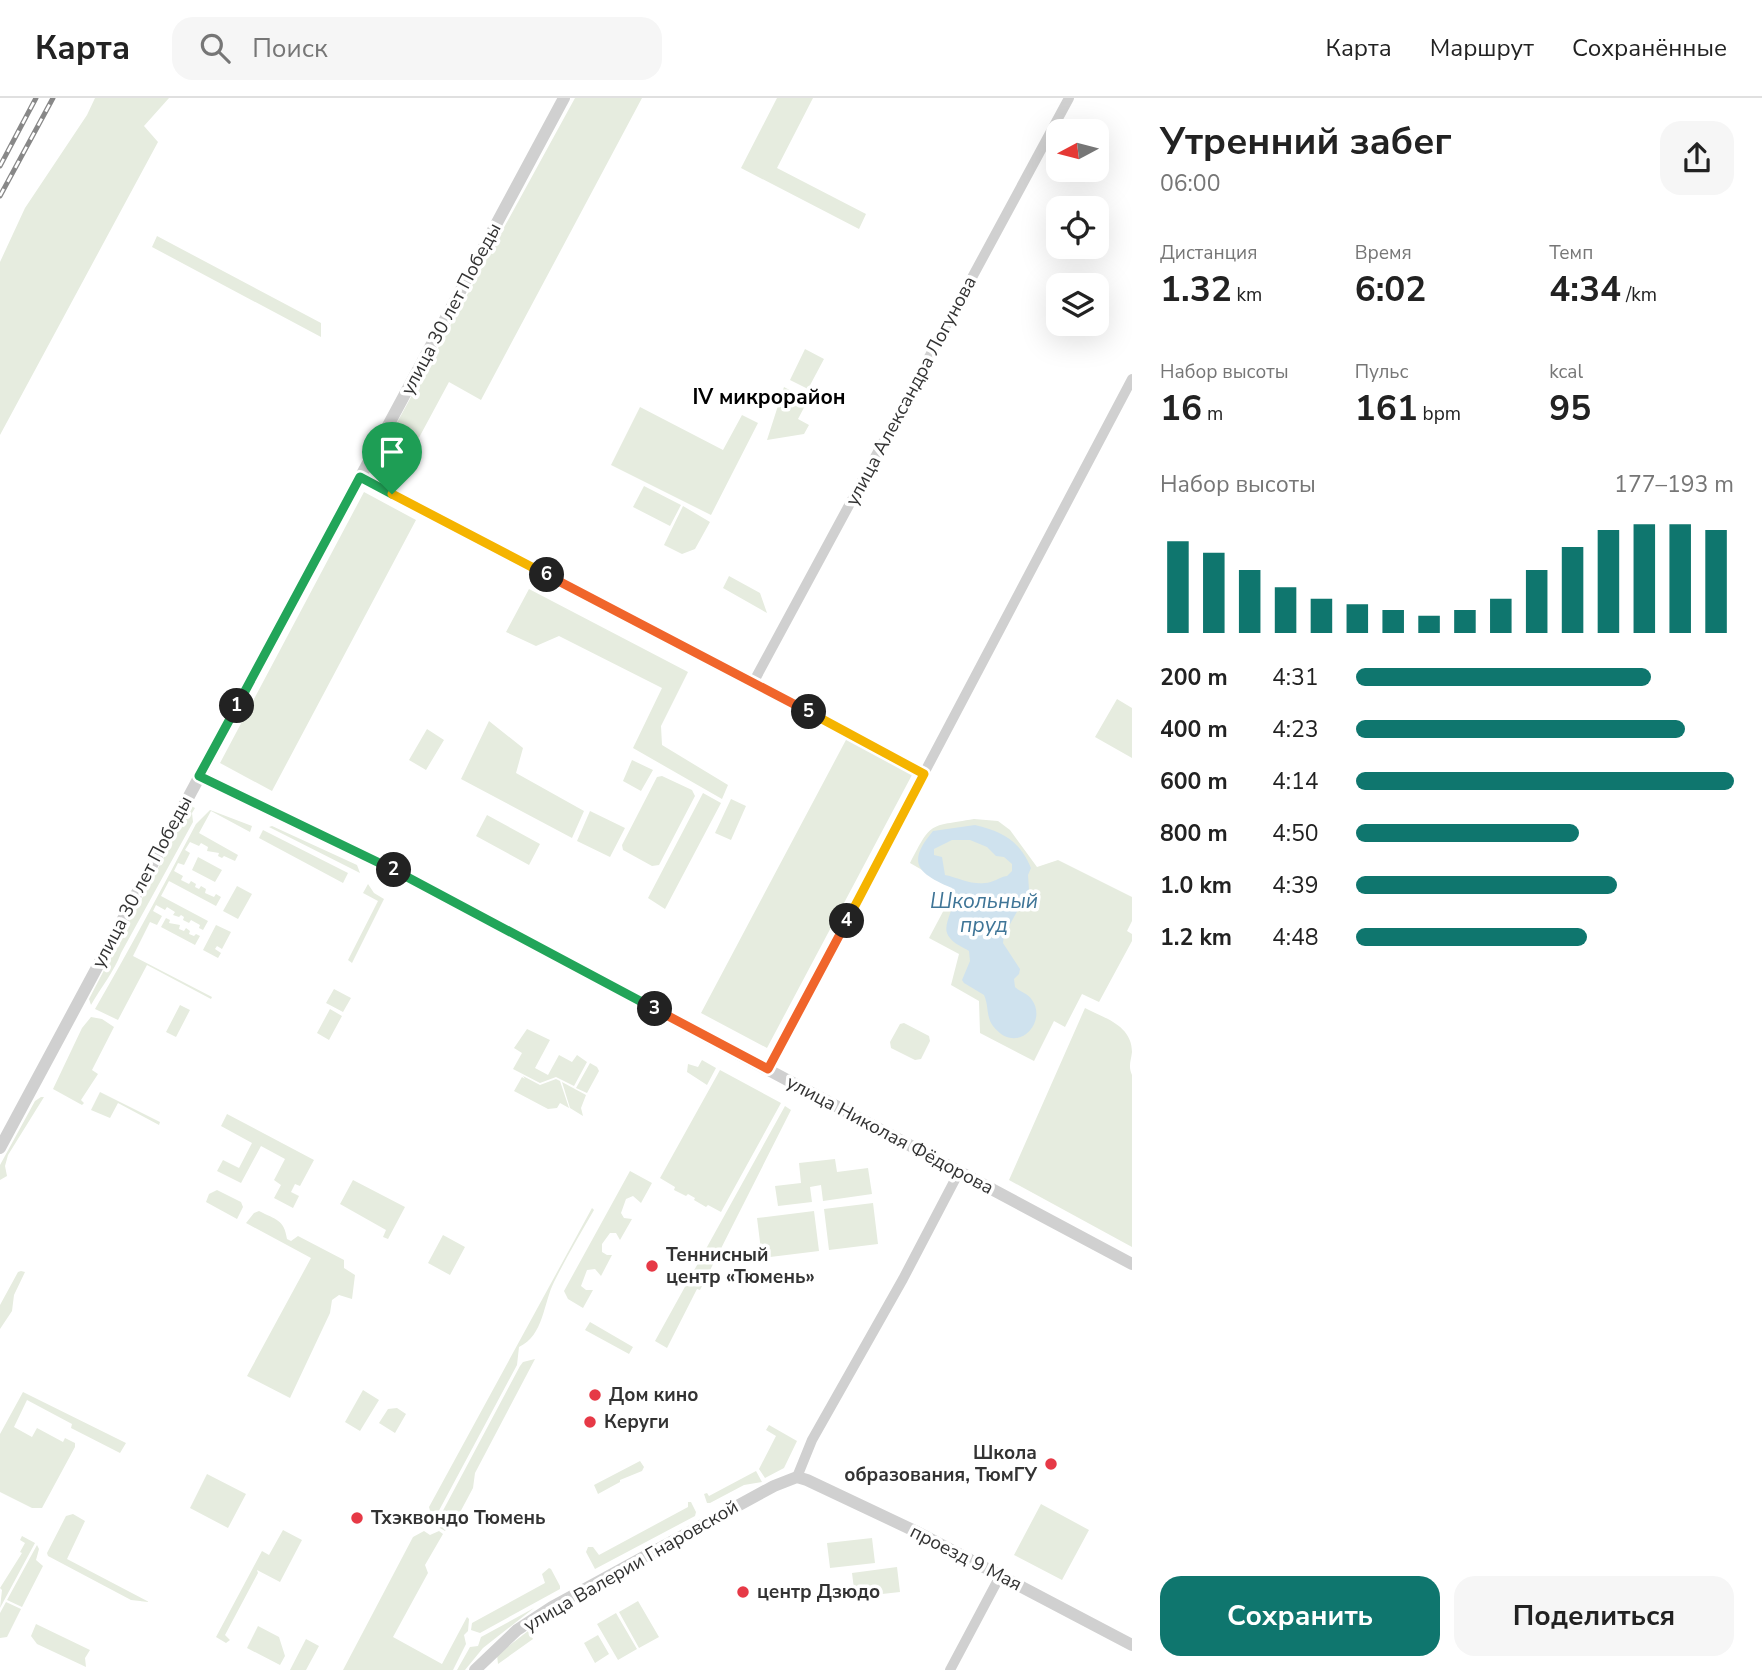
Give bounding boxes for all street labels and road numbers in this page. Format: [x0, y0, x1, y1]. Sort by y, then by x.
street label: улица 30 лет Победы [395, 218, 507, 400]
street label: улица Александра Логунова [839, 272, 983, 510]
street label: улица 30 лет Победы [86, 791, 198, 973]
street label: улица Николая Фёдорова [782, 1069, 998, 1201]
street label: улица Валерии Гнаровской [519, 1494, 743, 1638]
street label: проезд 9 Мая [906, 1519, 1026, 1597]

